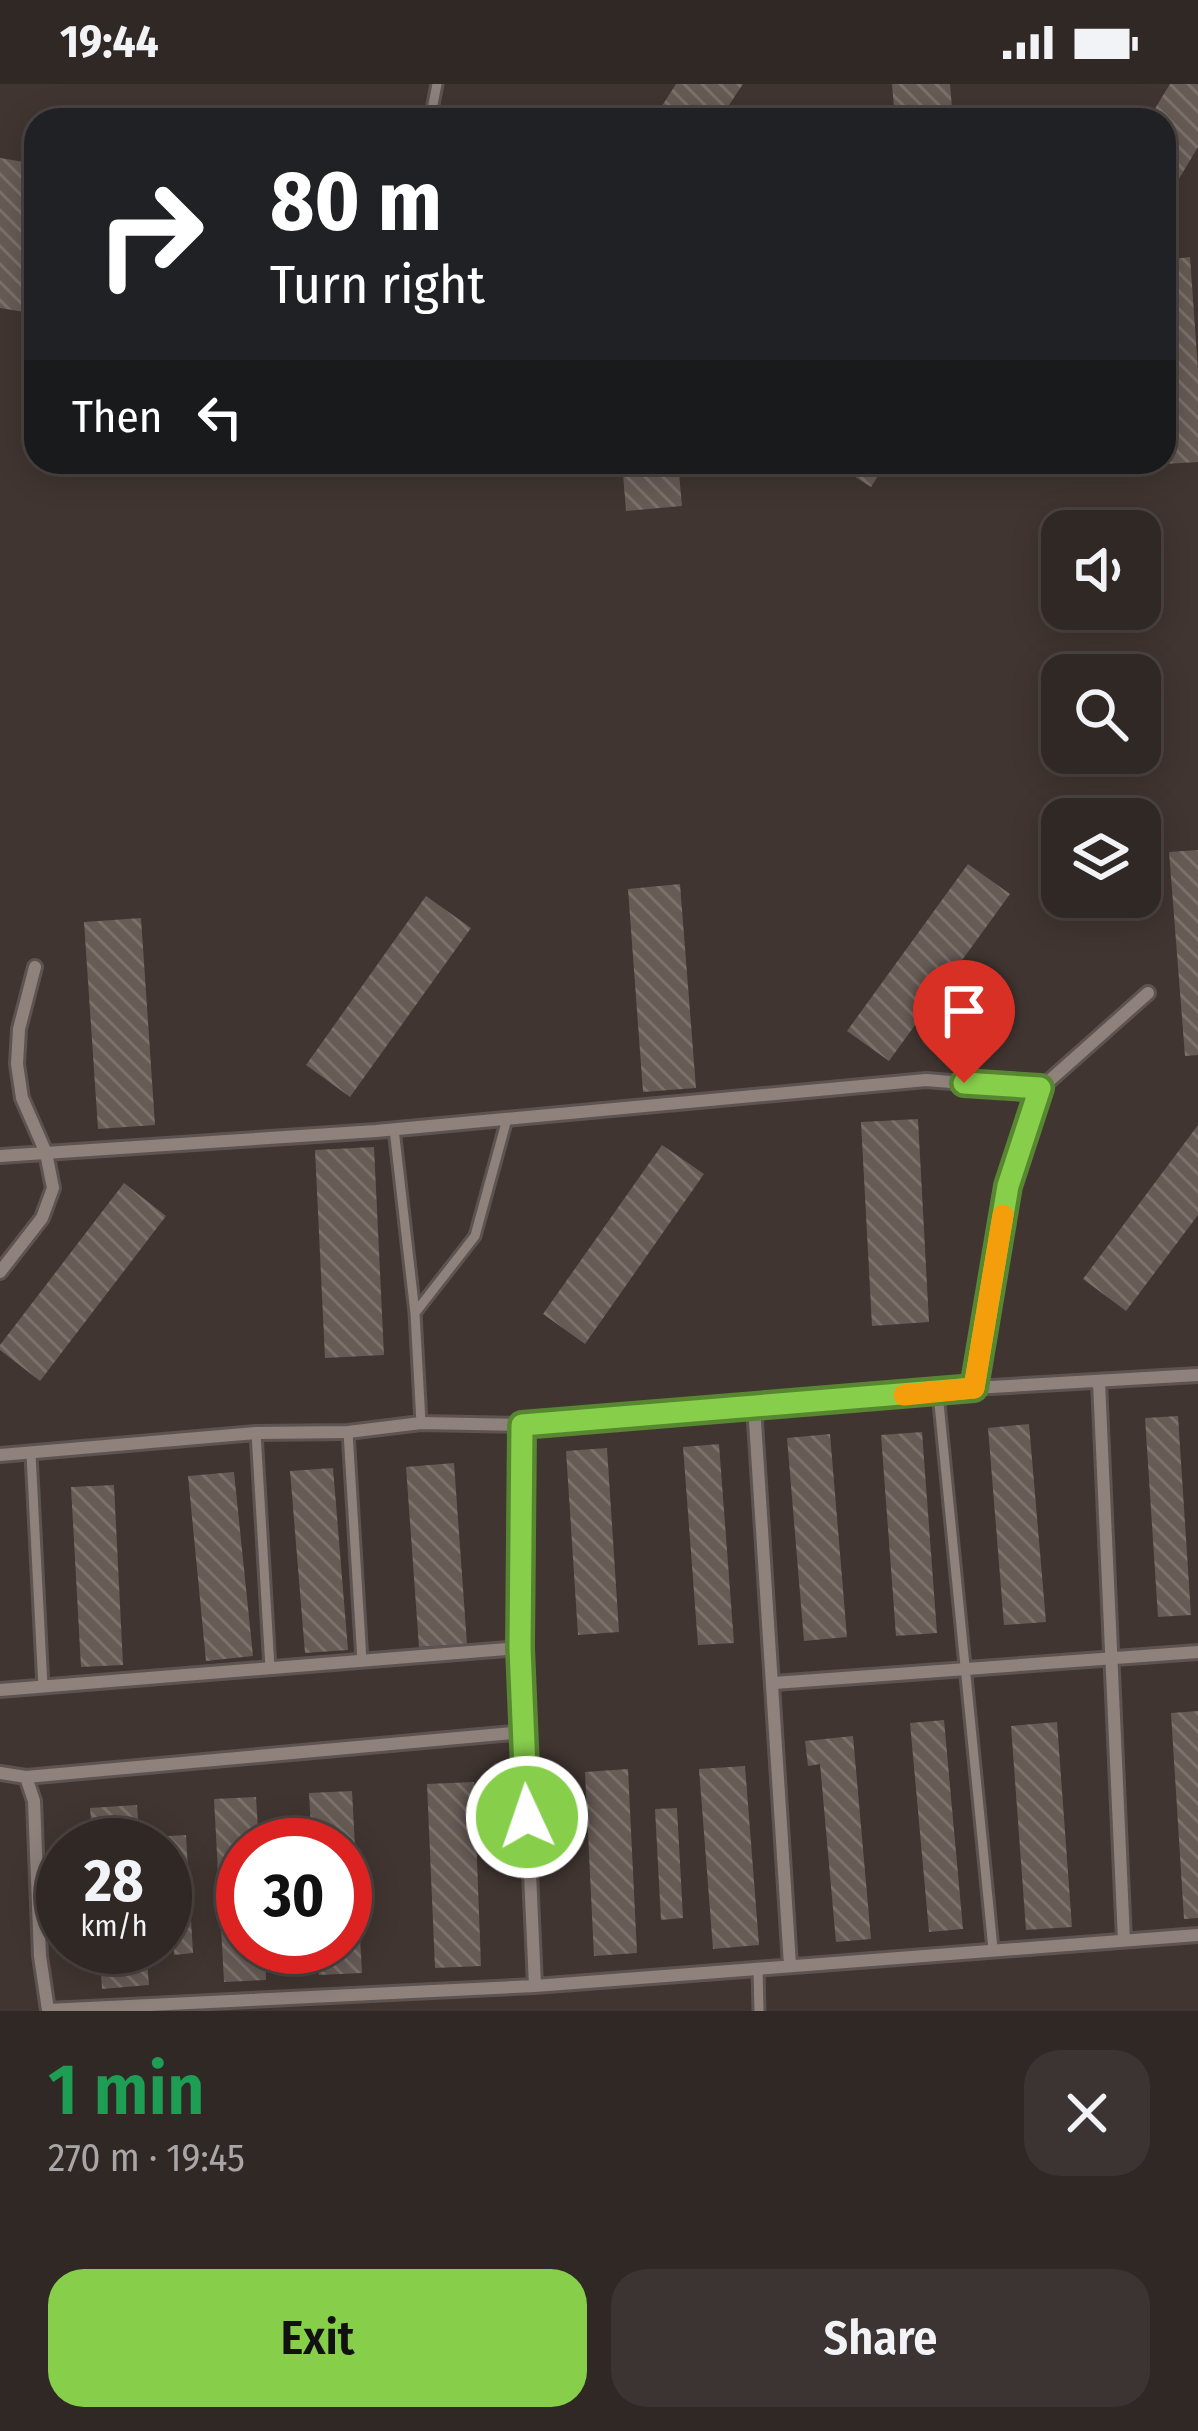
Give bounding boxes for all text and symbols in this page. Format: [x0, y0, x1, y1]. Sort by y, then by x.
text: 19:44 [60, 15, 159, 69]
text: 80 m [270, 151, 442, 252]
icon: right [72, 156, 228, 312]
text: Turn right [270, 253, 485, 317]
icon: left [187, 384, 253, 450]
text: Then [72, 390, 163, 444]
map controls [1041, 510, 1161, 918]
button: sound [1041, 510, 1161, 630]
button: search [1041, 654, 1161, 774]
button: layers [1041, 798, 1161, 918]
pin [913, 960, 1015, 1083]
icon: arrive [931, 978, 997, 1044]
position arrow [464, 1754, 590, 1880]
speed limit sign: 30 [216, 1818, 372, 1974]
text: 28 [84, 1845, 144, 1917]
text: km/h [81, 1908, 147, 1944]
text: 1 min [48, 2047, 205, 2133]
button: close [1024, 2050, 1150, 2176]
text: 270 m · 19:45 [48, 2135, 245, 2181]
button: Exit [48, 2269, 587, 2407]
button: Share [611, 2269, 1150, 2407]

